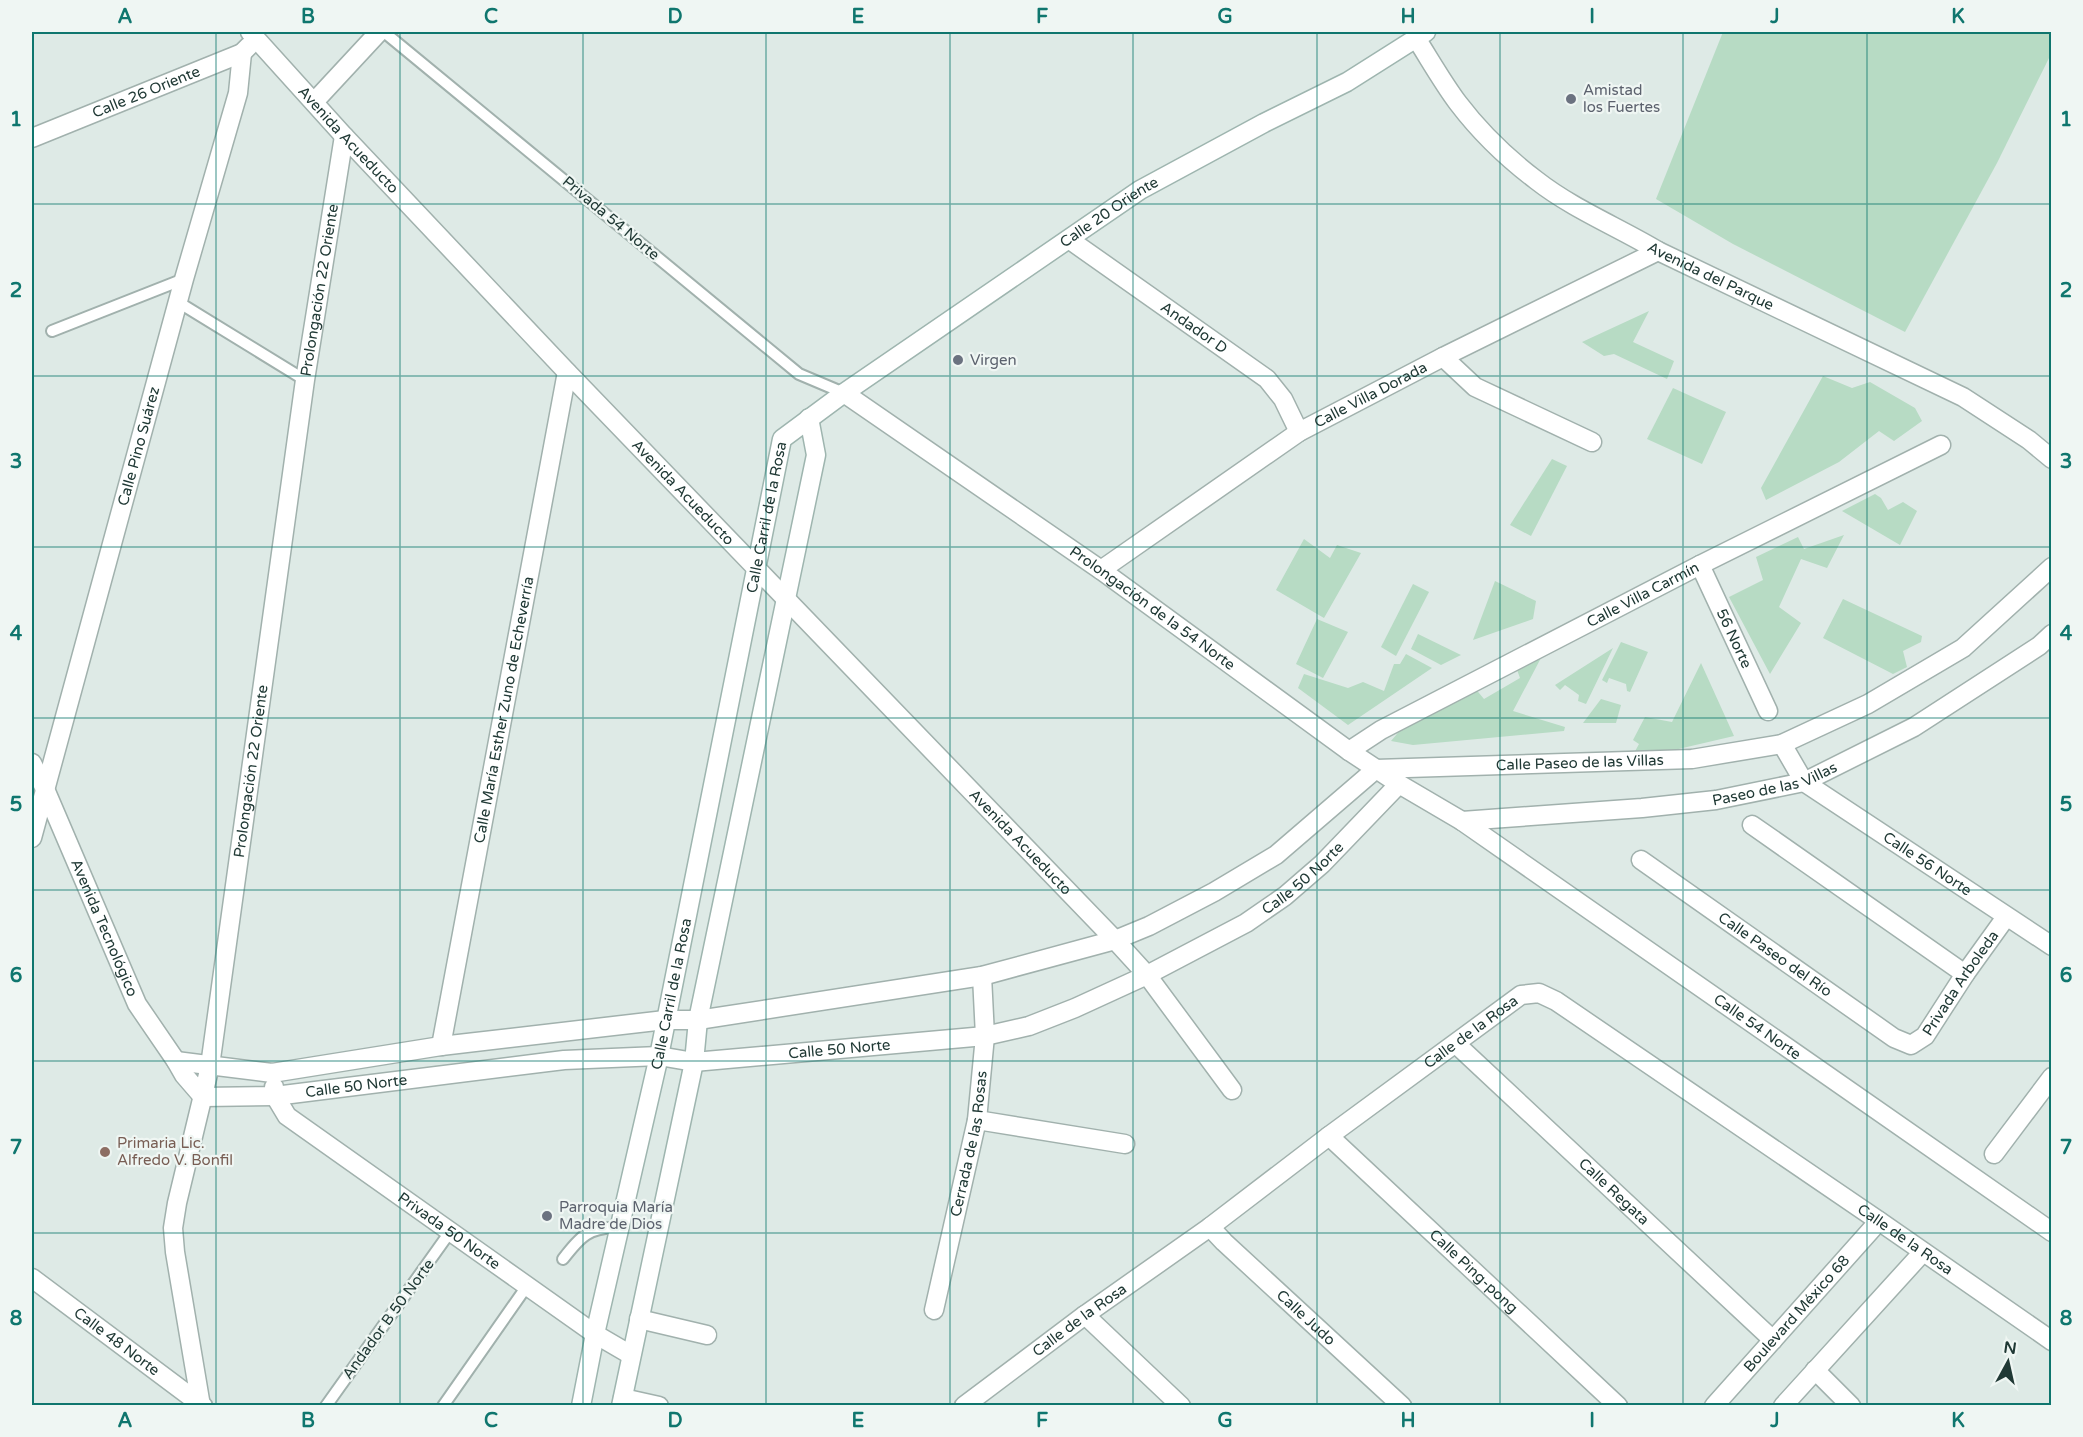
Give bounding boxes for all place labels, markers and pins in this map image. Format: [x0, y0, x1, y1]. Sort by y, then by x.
place label: Amistad los Fuertes [1583, 81, 1660, 116]
marker: Amistad los Fuertes [1564, 92, 1578, 106]
place label: Virgen [970, 351, 1017, 369]
marker: Virgen [951, 353, 965, 367]
place label: Primaria Lic. Alfredo V. Bonfil [117, 1134, 233, 1169]
marker: Primaria Lic. Alfredo V. Bonfil [98, 1145, 112, 1159]
place label: Parroquia María Madre de Dios [559, 1198, 673, 1233]
marker: Parroquia María Madre de Dios [540, 1209, 554, 1223]

